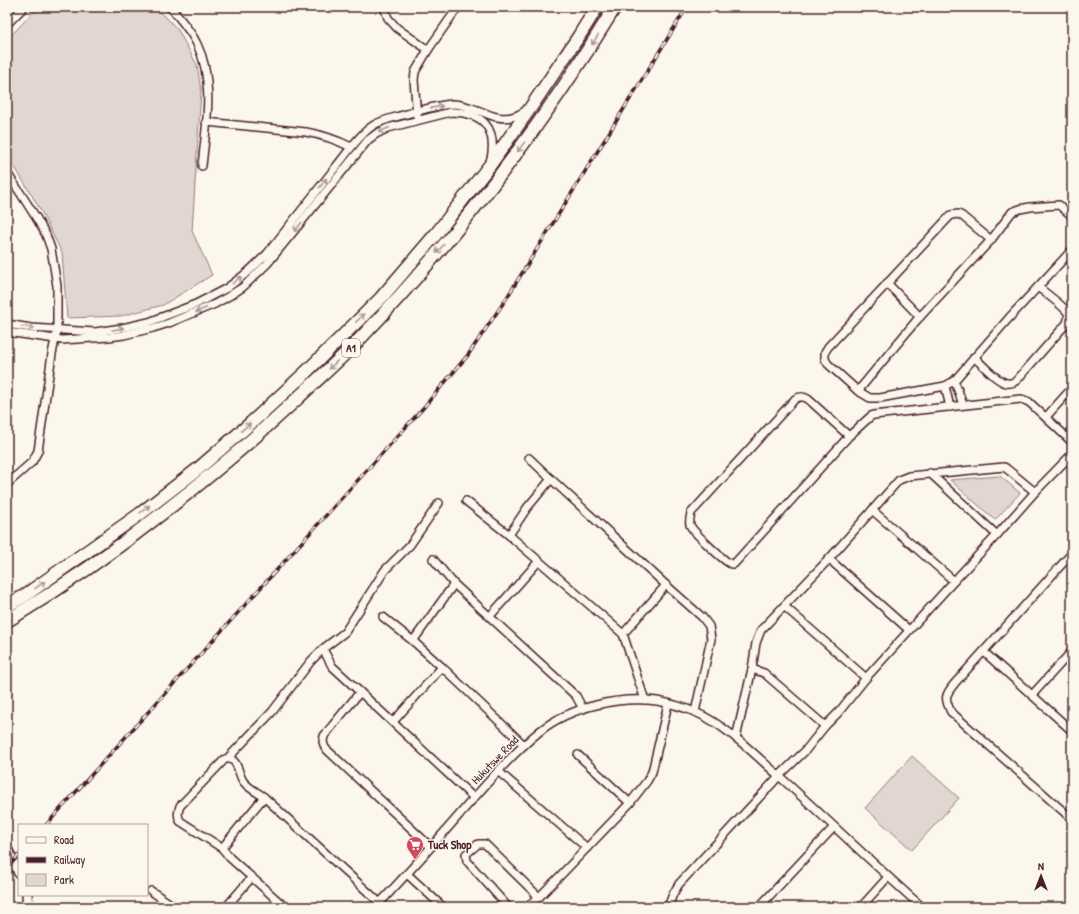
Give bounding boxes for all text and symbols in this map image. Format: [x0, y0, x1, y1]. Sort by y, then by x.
one-way arrow [590, 34, 598, 46]
one-way arrow [430, 102, 443, 110]
one-way arrow [378, 127, 390, 134]
one-way arrow [517, 142, 525, 153]
one-way arrow [319, 178, 327, 189]
one-way arrow [293, 221, 302, 232]
one-way arrow [436, 244, 445, 254]
one-way arrow [232, 276, 243, 285]
one-way arrow [195, 307, 207, 314]
one-way arrow [355, 313, 365, 323]
one-way arrow [21, 323, 34, 331]
one-way arrow [111, 324, 124, 332]
road number: A1 [342, 339, 360, 357]
one-way arrow [328, 360, 338, 370]
one-way arrow [241, 423, 252, 432]
one-way arrow [140, 505, 151, 514]
one-way arrow [34, 581, 45, 589]
street label: Hukutswe Road [467, 731, 522, 788]
legend [18, 824, 148, 896]
text: Road [54, 831, 74, 848]
supermarket icon: Tuck Shop [405, 835, 425, 860]
place label: Tuck Shop [427, 836, 472, 854]
text: Railway [54, 851, 85, 868]
north arrow [1021, 856, 1061, 896]
text: N [1038, 859, 1044, 873]
text: Park [54, 871, 74, 888]

